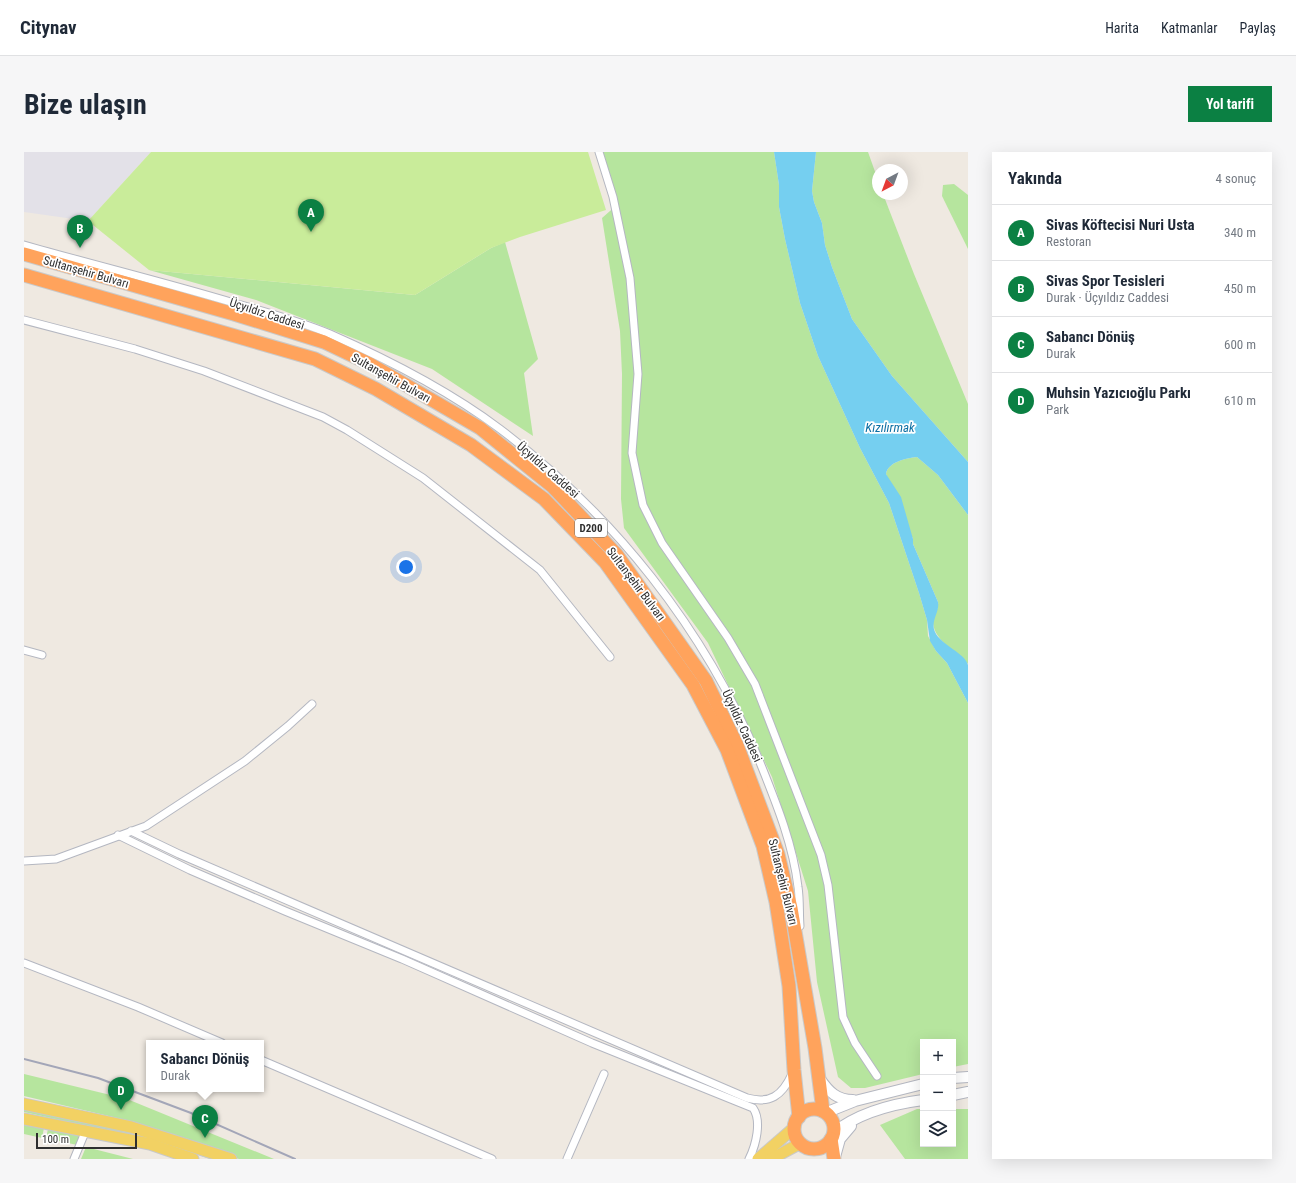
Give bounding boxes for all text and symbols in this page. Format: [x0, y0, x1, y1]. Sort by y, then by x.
text: Citynav [20, 16, 77, 39]
text: Harita [1105, 20, 1139, 36]
text: Katmanlar [1161, 20, 1218, 36]
text: Paylaş [1240, 20, 1276, 36]
button: Yol tarifi [1188, 86, 1272, 122]
text: Bize ulaşın [24, 88, 147, 121]
north arrow [872, 164, 908, 200]
text: Yakında [1008, 168, 1062, 188]
text: 4 sonuç [1216, 171, 1256, 186]
pin: A [298, 199, 324, 232]
pin: B [67, 215, 93, 248]
text: Sivas Köftecisi Nuri Usta [1046, 216, 1195, 234]
text: A [1017, 225, 1025, 240]
text: 340 m [1224, 225, 1256, 240]
text: Restoran [1046, 234, 1091, 249]
street label: Sultanşehir Bulvarı [42, 253, 130, 291]
text: Sivas Spor Tesisleri [1046, 272, 1165, 290]
text: B [1017, 281, 1025, 296]
text: 450 m [1224, 281, 1256, 296]
text: Durak · Üçyıldız Caddesi [1046, 290, 1169, 305]
street label: Üçyıldız Caddesi [228, 294, 307, 333]
text: Sabancı Dönüş [1046, 328, 1135, 346]
text: C [1017, 337, 1025, 352]
text: 600 m [1224, 337, 1256, 352]
text: Durak [1046, 346, 1076, 361]
street label: Sultanşehir Bulvarı [349, 350, 433, 406]
text: Muhsin Yazıcıoğlu Parkı [1046, 384, 1191, 402]
text: D [1017, 393, 1025, 408]
text: 610 m [1224, 393, 1256, 408]
text: Park [1046, 402, 1069, 417]
water label: Kızılırmak [865, 420, 915, 435]
street label: Üçyıldız Caddesi [514, 438, 583, 501]
road number: D200 [575, 519, 607, 537]
street label: Sultanşehir Bulvarı [604, 545, 668, 623]
your location [396, 557, 416, 577]
street label: Üçyıldız Caddesi [719, 687, 766, 764]
street label: Sultanşehir Bulvarı [766, 837, 800, 927]
map controls [920, 1039, 956, 1147]
button: + [920, 1039, 956, 1075]
popup [146, 1040, 264, 1092]
text: Sabancı Dönüş [161, 1050, 249, 1068]
text: Durak [161, 1068, 190, 1083]
button: − [920, 1075, 956, 1111]
pin: D [108, 1077, 134, 1110]
pin: C [192, 1105, 218, 1138]
button: layers [920, 1111, 956, 1147]
scale bar [36, 1131, 137, 1150]
text: 100 m [42, 1133, 69, 1146]

